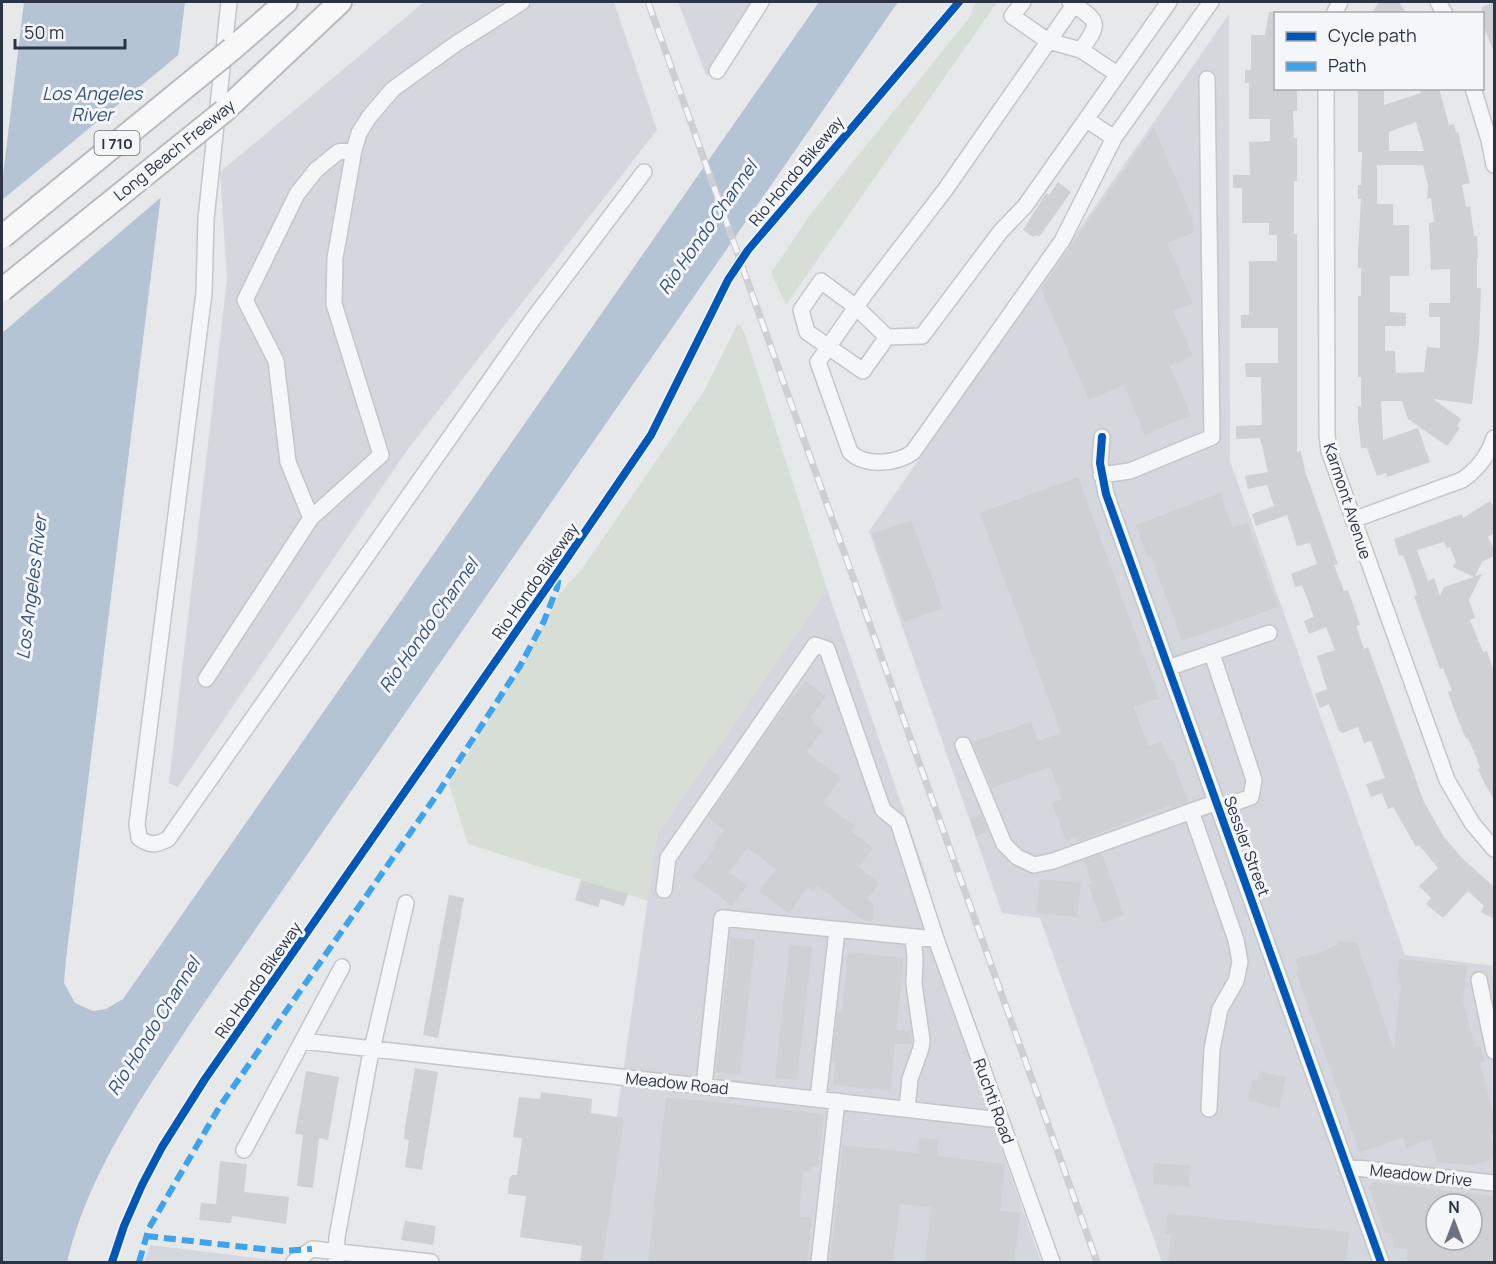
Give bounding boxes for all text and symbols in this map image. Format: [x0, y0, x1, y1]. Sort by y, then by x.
scale bar [15, 12, 124, 50]
legend [1274, 12, 1484, 90]
text: 50 m [24, 20, 64, 44]
text: Cycle path [1328, 23, 1417, 47]
text: Path [1328, 53, 1366, 77]
water label: Los Angeles River [42, 81, 144, 126]
street label: Long Beach Freeway [109, 94, 240, 206]
street label: Rio Hondo Bikeway [743, 111, 849, 231]
road number: I 710 [94, 131, 140, 155]
water label: Rio Hondo Channel [652, 153, 764, 299]
street label: Karmont Avenue [1319, 440, 1377, 562]
water label: Los Angeles River [10, 511, 52, 661]
street label: Rio Hondo Bikeway [487, 518, 584, 644]
water label: Rio Hondo Channel [373, 551, 485, 697]
street label: Sessler Street [1219, 793, 1275, 899]
street label: Rio Hondo Bikeway [210, 917, 307, 1043]
water label: Rio Hondo Channel [101, 950, 207, 1099]
street label: Ruchti Road [968, 1055, 1020, 1147]
street label: Meadow Road [624, 1067, 730, 1099]
street label: Meadow Drive [1369, 1159, 1473, 1191]
north arrow [1424, 1192, 1484, 1252]
text: N [1448, 1196, 1460, 1218]

